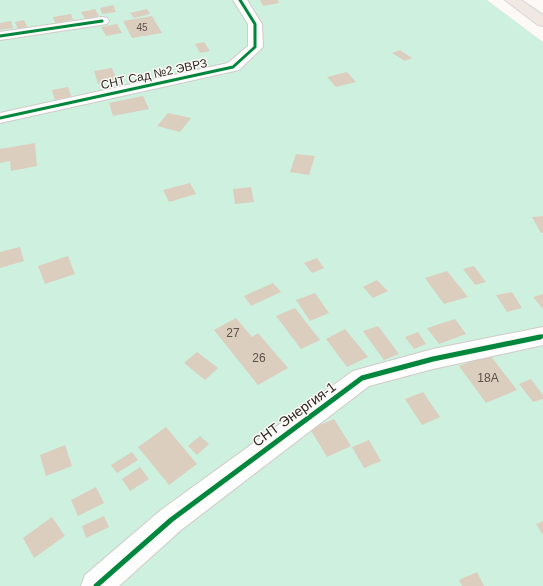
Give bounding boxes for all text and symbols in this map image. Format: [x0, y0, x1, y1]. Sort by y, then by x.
house number: 45 [136, 22, 148, 33]
street label: СНТ Сад №2 ЭВРЗ [100, 56, 208, 92]
house number: 27 [226, 326, 240, 340]
house number: 26 [252, 351, 266, 365]
house number: 18А [477, 371, 499, 385]
street label: СНТ Энергия-1 [249, 378, 339, 450]

